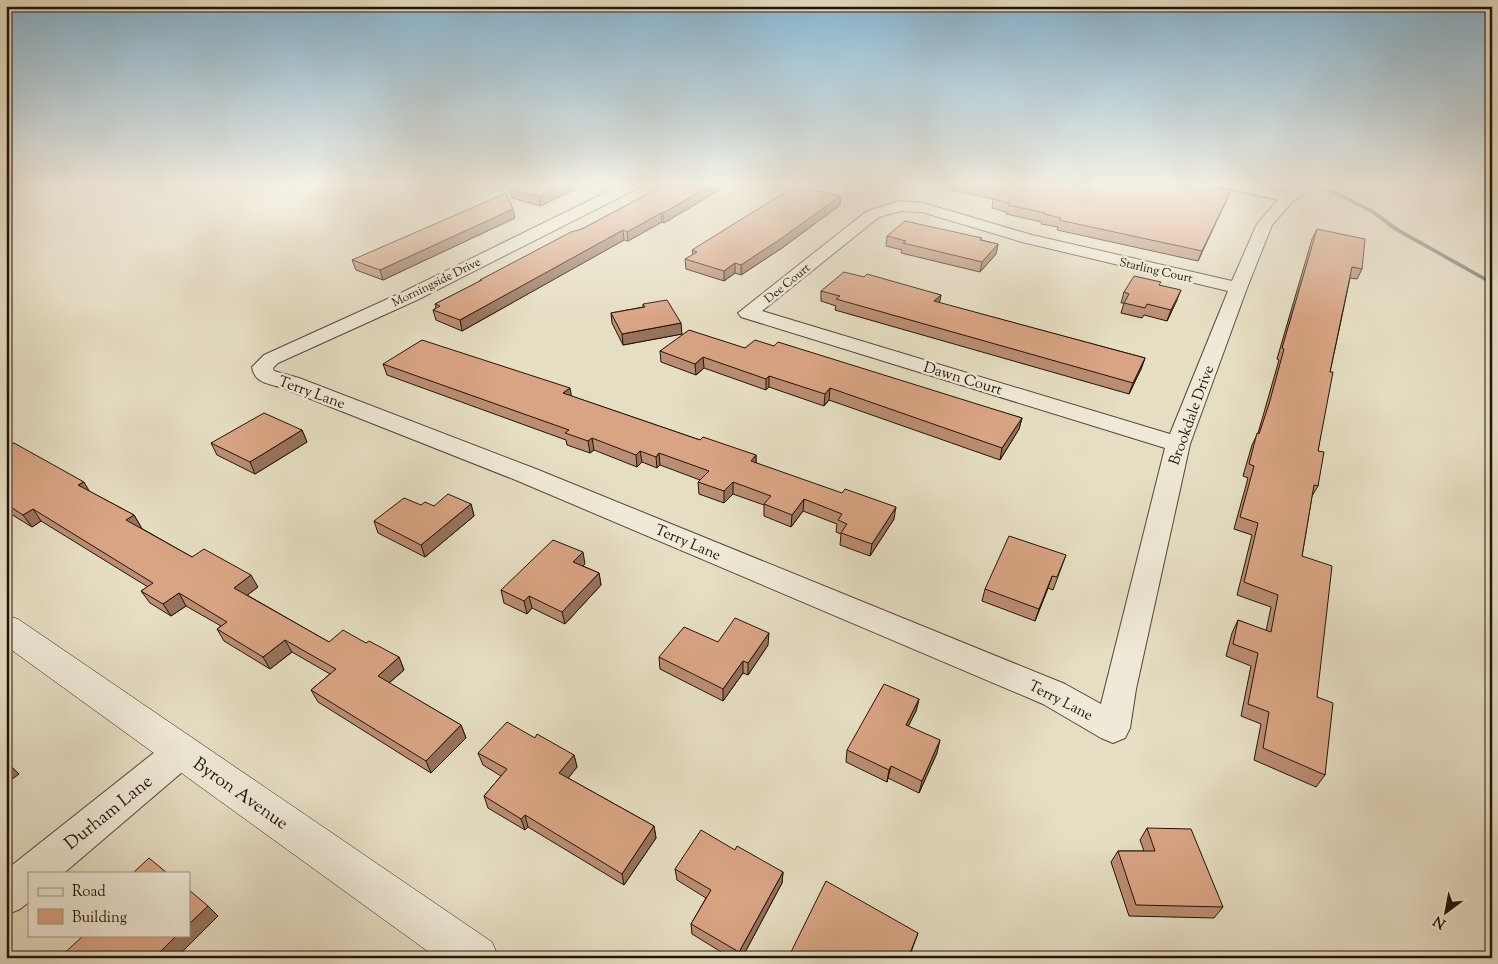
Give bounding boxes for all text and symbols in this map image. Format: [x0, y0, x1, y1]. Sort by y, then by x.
street label: Morningside Drive [389, 253, 484, 312]
street label: Starling Court [1117, 254, 1194, 288]
street label: Dee Court [761, 260, 815, 308]
street label: Dawn Court [921, 358, 1004, 401]
street label: Brookdale Drive [1165, 363, 1220, 468]
street label: Terry Lane [275, 372, 348, 415]
street label: Terry Lane [651, 520, 724, 567]
street label: Terry Lane [1024, 676, 1096, 727]
street label: Byron Avenue [187, 752, 293, 837]
street label: Durham Lane [60, 770, 159, 857]
legend [28, 872, 190, 936]
text: Road [72, 882, 106, 903]
north arrow [1420, 886, 1470, 936]
text: Building [72, 908, 127, 929]
text: N [1430, 910, 1450, 933]

